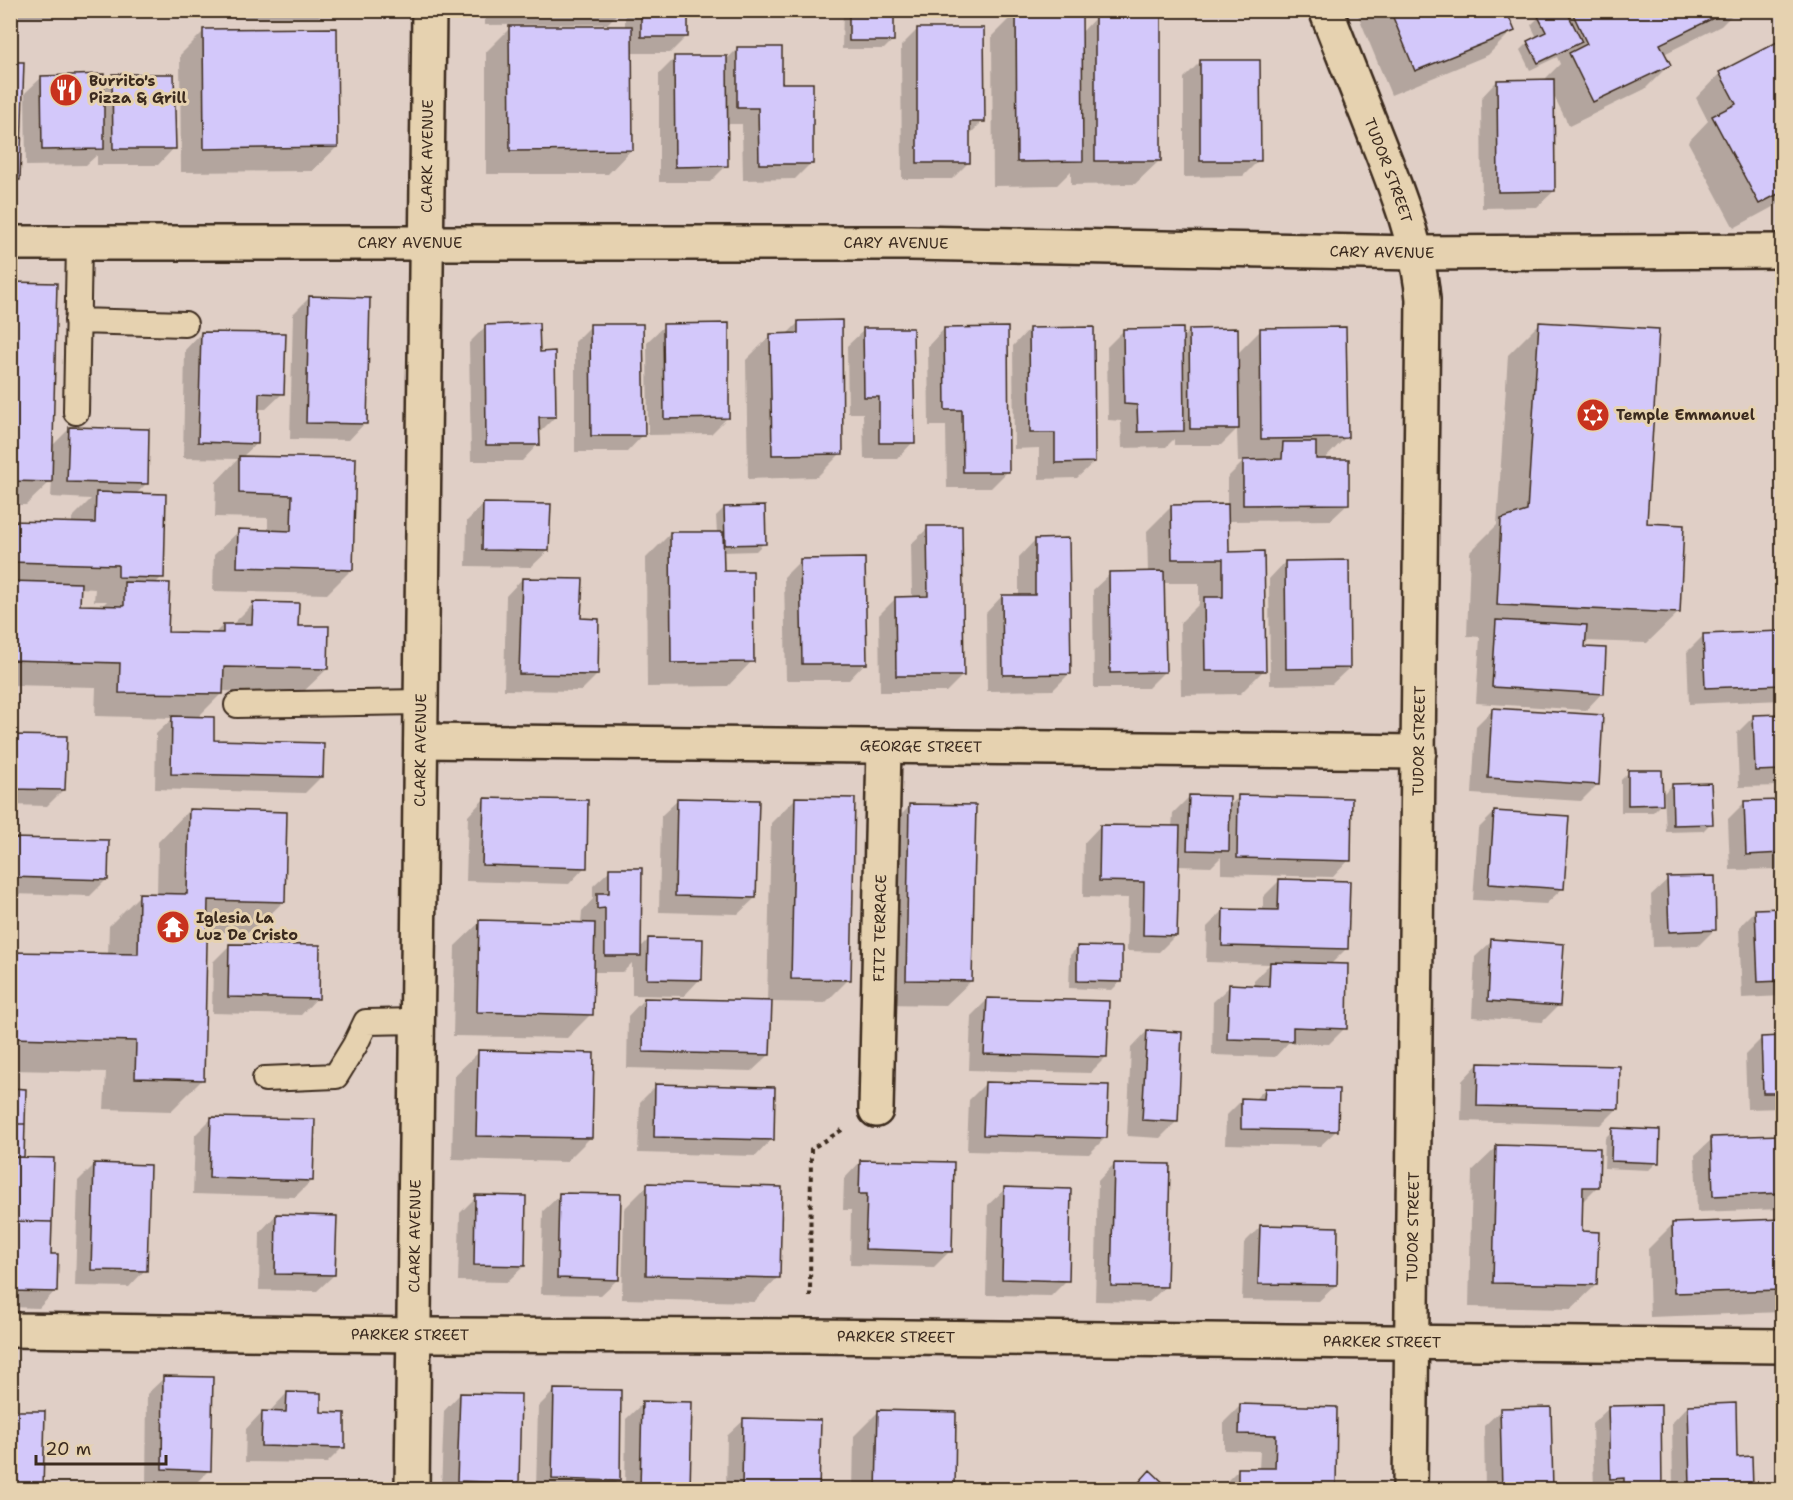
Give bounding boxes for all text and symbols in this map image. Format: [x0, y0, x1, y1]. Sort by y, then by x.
place label: Burrito's Pizza & Grill [89, 71, 187, 108]
restaurant icon: Burrito's Pizza & Grill [48, 72, 84, 108]
street label: CLARK AVENUE [417, 99, 438, 213]
street label: TUDOR STREET [1359, 115, 1417, 225]
street label: CARY AVENUE [358, 233, 462, 253]
street label: CARY AVENUE [844, 233, 949, 254]
street label: CARY AVENUE [1329, 241, 1434, 263]
synagogue icon: Temple Emmanuel [1575, 397, 1611, 433]
place label: Temple Emmanuel [1616, 405, 1755, 425]
street label: TUDOR STREET [1408, 686, 1430, 796]
street label: CLARK AVENUE [410, 693, 431, 807]
street label: GEORGE STREET [860, 736, 982, 757]
street label: FITZ TERRACE [869, 874, 891, 982]
place label: Iglesia La Luz De Cristo [196, 908, 298, 945]
temple icon: Iglesia La Luz De Cristo [155, 909, 191, 945]
street label: TUDOR STREET [1402, 1172, 1424, 1282]
street label: CLARK AVENUE [404, 1179, 426, 1293]
street label: PARKER STREET [351, 1324, 469, 1345]
street label: PARKER STREET [837, 1326, 955, 1347]
street label: PARKER STREET [1323, 1331, 1441, 1352]
scale bar [36, 1428, 166, 1466]
text: 20 m [45, 1437, 91, 1461]

